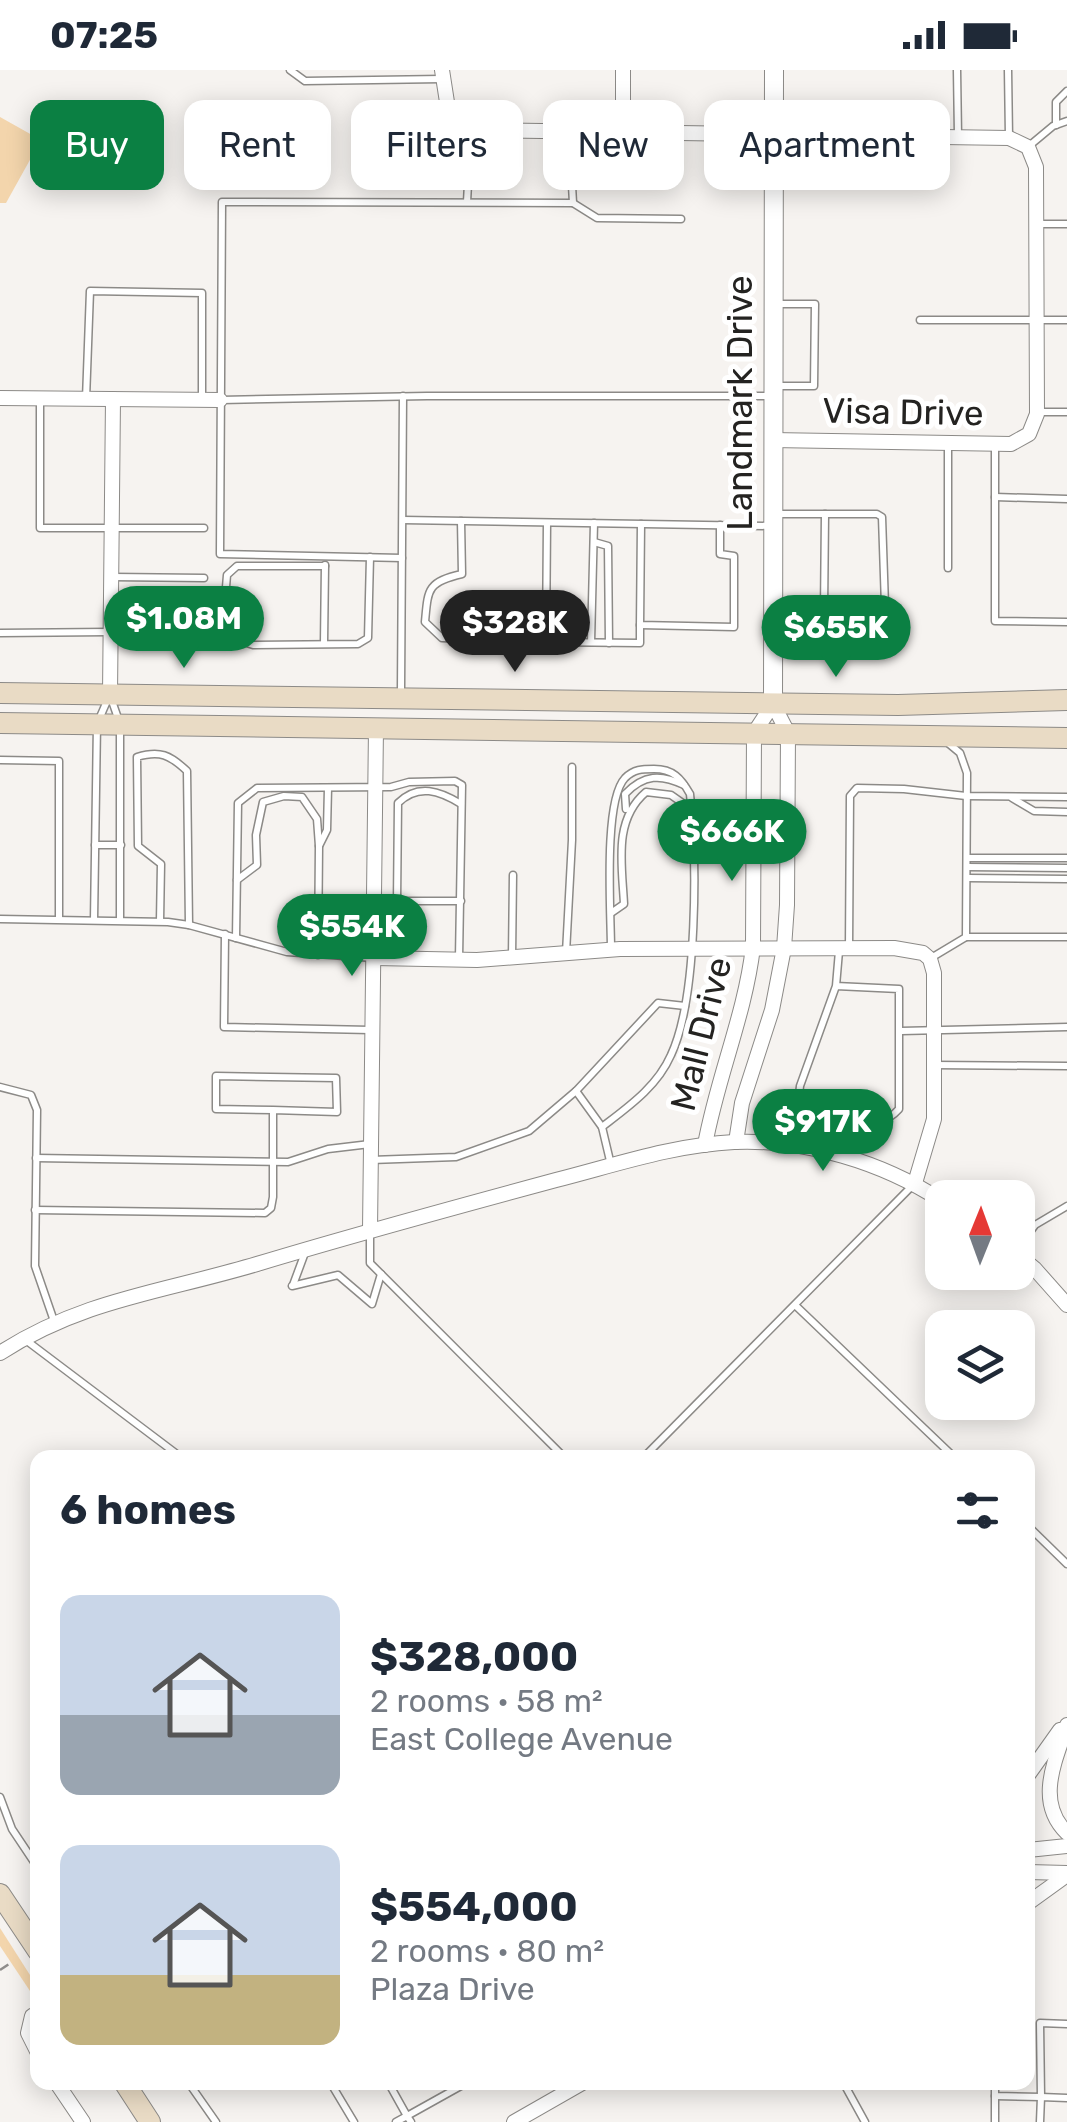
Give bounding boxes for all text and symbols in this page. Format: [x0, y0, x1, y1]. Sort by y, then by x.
text: 07:25 [50, 12, 158, 58]
chip: Buy [30, 100, 164, 190]
chip: Rent [184, 100, 331, 190]
chip: Filters [351, 100, 523, 190]
chip: New [543, 100, 684, 190]
chip: Apartment [704, 100, 950, 190]
street label: Landmark Drive [719, 275, 761, 531]
street label: Visa Drive [822, 390, 984, 434]
pin: $1.08M [103, 586, 265, 671]
pin: $328K [445, 590, 585, 675]
pin: $655K [766, 595, 906, 680]
text: $1.08M [126, 599, 242, 637]
text: $328K [462, 603, 568, 641]
text: $655K [784, 608, 888, 646]
pin: $666K [662, 799, 802, 884]
text: $666K [679, 812, 785, 850]
pin: $554K [282, 894, 422, 979]
text: $554K [299, 907, 405, 945]
street label: Mall Drive [662, 953, 740, 1115]
pin: $917K [753, 1089, 893, 1174]
text: $917K [774, 1102, 872, 1140]
north arrow [925, 1180, 1035, 1290]
map controls [925, 1180, 1035, 1420]
button: layers [925, 1310, 1035, 1420]
icon: filters [950, 1483, 1005, 1538]
text: 6 homes [60, 1485, 236, 1535]
text: $328,000 [370, 1632, 578, 1682]
icon: home [140, 1635, 260, 1755]
text: 2 rooms · 58 m² [370, 1682, 603, 1720]
text: East College Avenue [370, 1720, 673, 1758]
text: $554,000 [370, 1882, 578, 1932]
icon: home [140, 1885, 260, 2005]
text: 2 rooms · 80 m² [370, 1932, 604, 1970]
text: Plaza Drive [370, 1970, 535, 2008]

